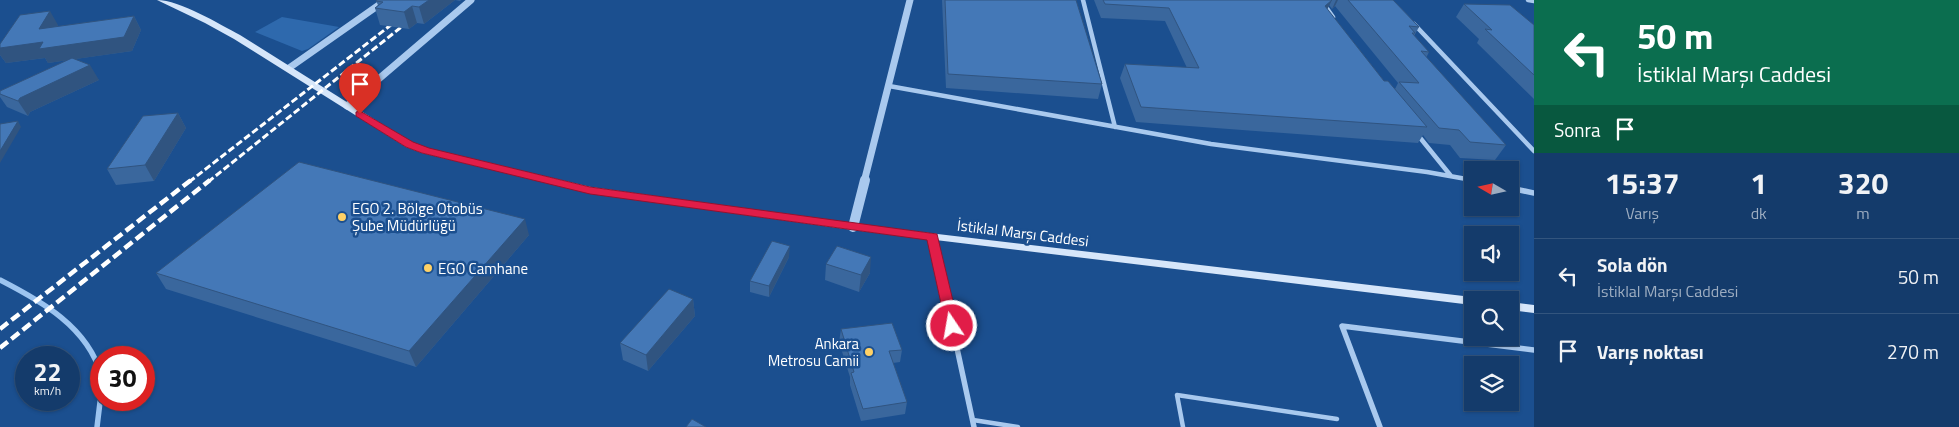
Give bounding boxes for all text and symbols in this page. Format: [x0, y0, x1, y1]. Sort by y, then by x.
text: 50 m [1637, 9, 1713, 63]
icon: left [1554, 20, 1619, 85]
text: İstiklal Marşı Caddesi [1637, 57, 1831, 91]
pin [339, 63, 381, 114]
icon: arrive [346, 70, 374, 98]
text: Sonra [1554, 115, 1601, 144]
icon: arrive [1611, 115, 1639, 143]
text: 15:37 [1605, 160, 1680, 206]
text: 1 [1750, 160, 1767, 206]
text: 320 [1838, 160, 1888, 206]
north arrow [1464, 161, 1519, 216]
map controls [1464, 161, 1519, 411]
place label: EGO 2. Bölge Otobüs Şube Müdürlüğü [352, 197, 483, 237]
text: Varış [1625, 201, 1659, 225]
text: dk [1751, 201, 1767, 225]
text: m [1856, 201, 1870, 225]
marker: EGO 2. Bölge Otobüs Şube Müdürlüğü [336, 211, 348, 223]
street label: İstiklal Marşı Caddesi [956, 214, 1090, 252]
button: sound [1464, 226, 1519, 281]
text: Sola dön [1597, 250, 1668, 279]
place label: EGO Camhane [438, 257, 528, 280]
marker: EGO Camhane [422, 262, 434, 274]
icon: left [1554, 262, 1582, 290]
text: 50 m [1898, 262, 1939, 291]
text: İstiklal Marşı Caddesi [1597, 279, 1738, 303]
button: search [1464, 291, 1519, 346]
position arrow [925, 299, 977, 351]
place label: Ankara Metrosu Camii [768, 332, 859, 372]
icon: arrive [1554, 337, 1582, 365]
text: Varış noktası [1597, 337, 1704, 366]
text: 270 m [1887, 337, 1939, 366]
speed limit sign: 30 [90, 346, 155, 411]
marker: Ankara Metrosu Camii [863, 346, 875, 358]
text: 22 [33, 353, 62, 391]
button: layers [1464, 356, 1519, 411]
text: km/h [34, 381, 61, 400]

